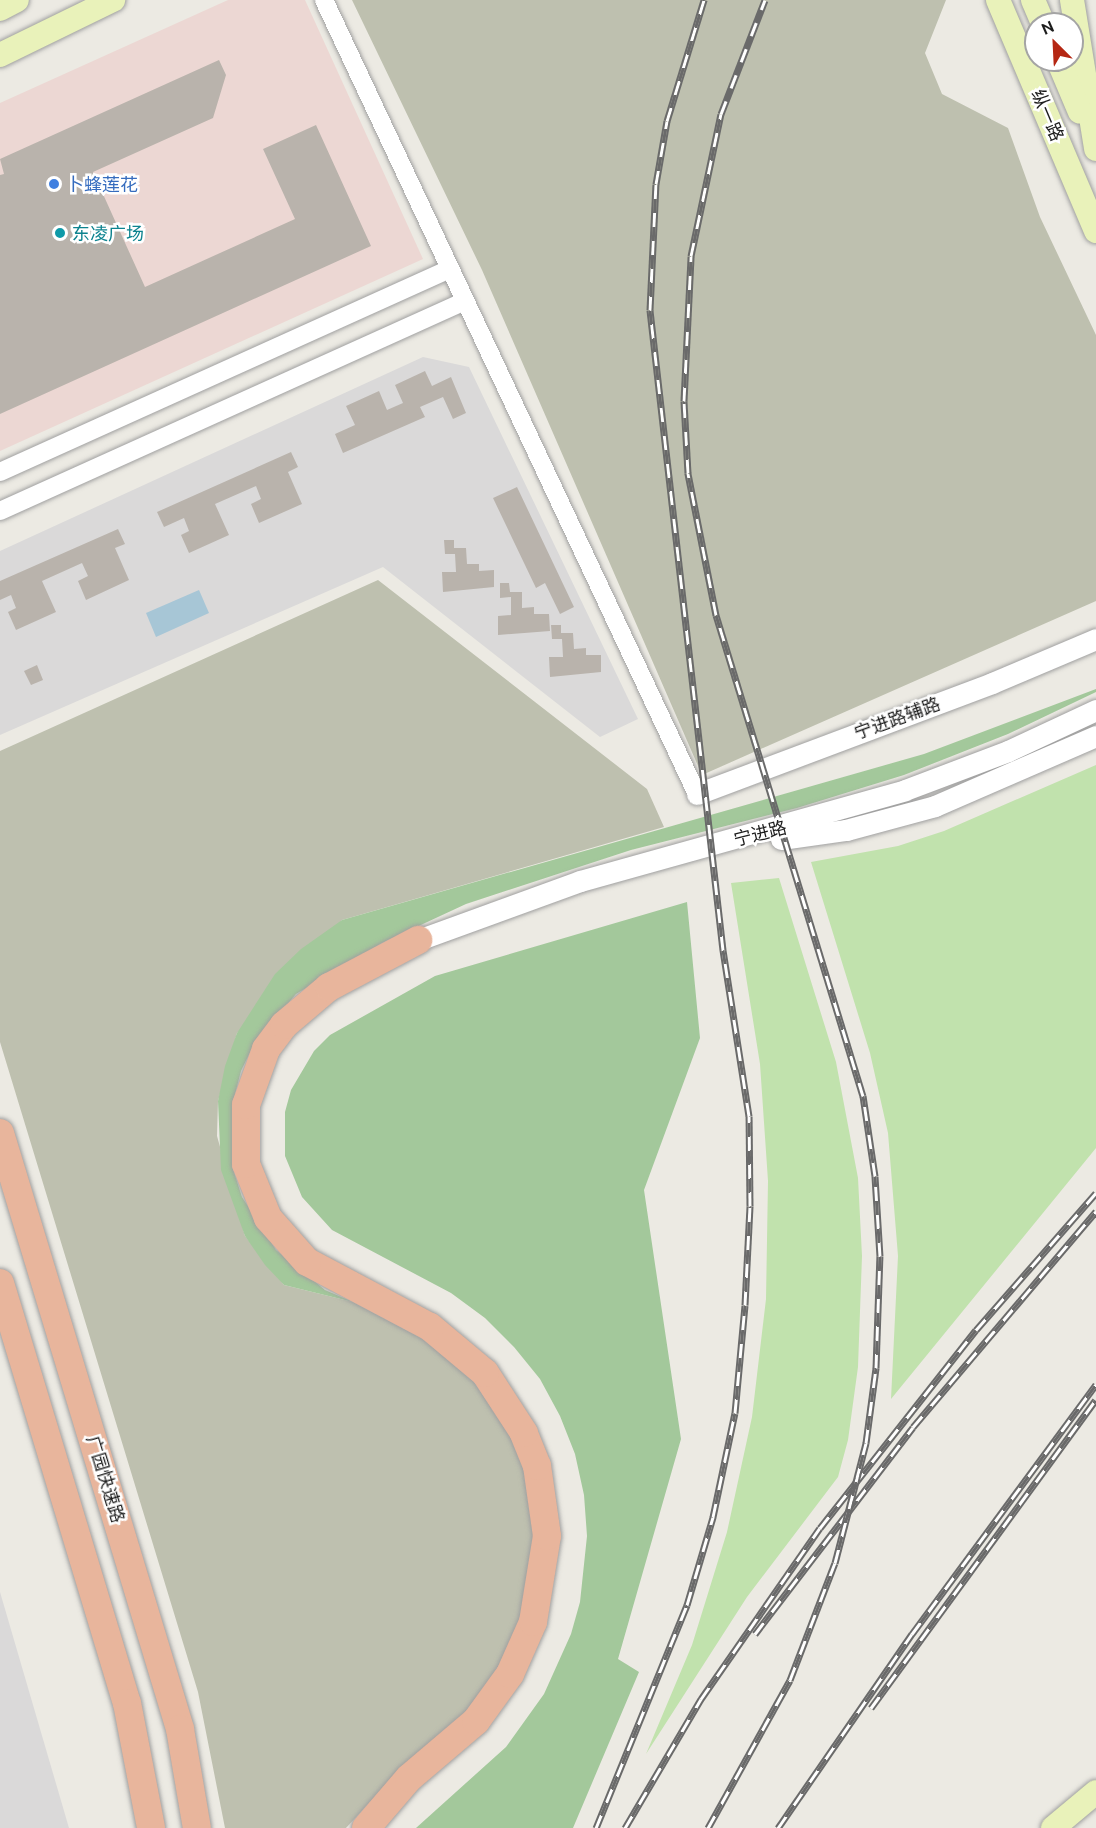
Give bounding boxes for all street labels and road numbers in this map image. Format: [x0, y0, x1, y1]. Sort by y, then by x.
street label: 纵一路 [1028, 86, 1068, 144]
street label: 宁进路辅路 [851, 692, 943, 744]
street label: 宁进路 [731, 816, 789, 850]
street label: 广园快速路 [83, 1433, 129, 1525]

